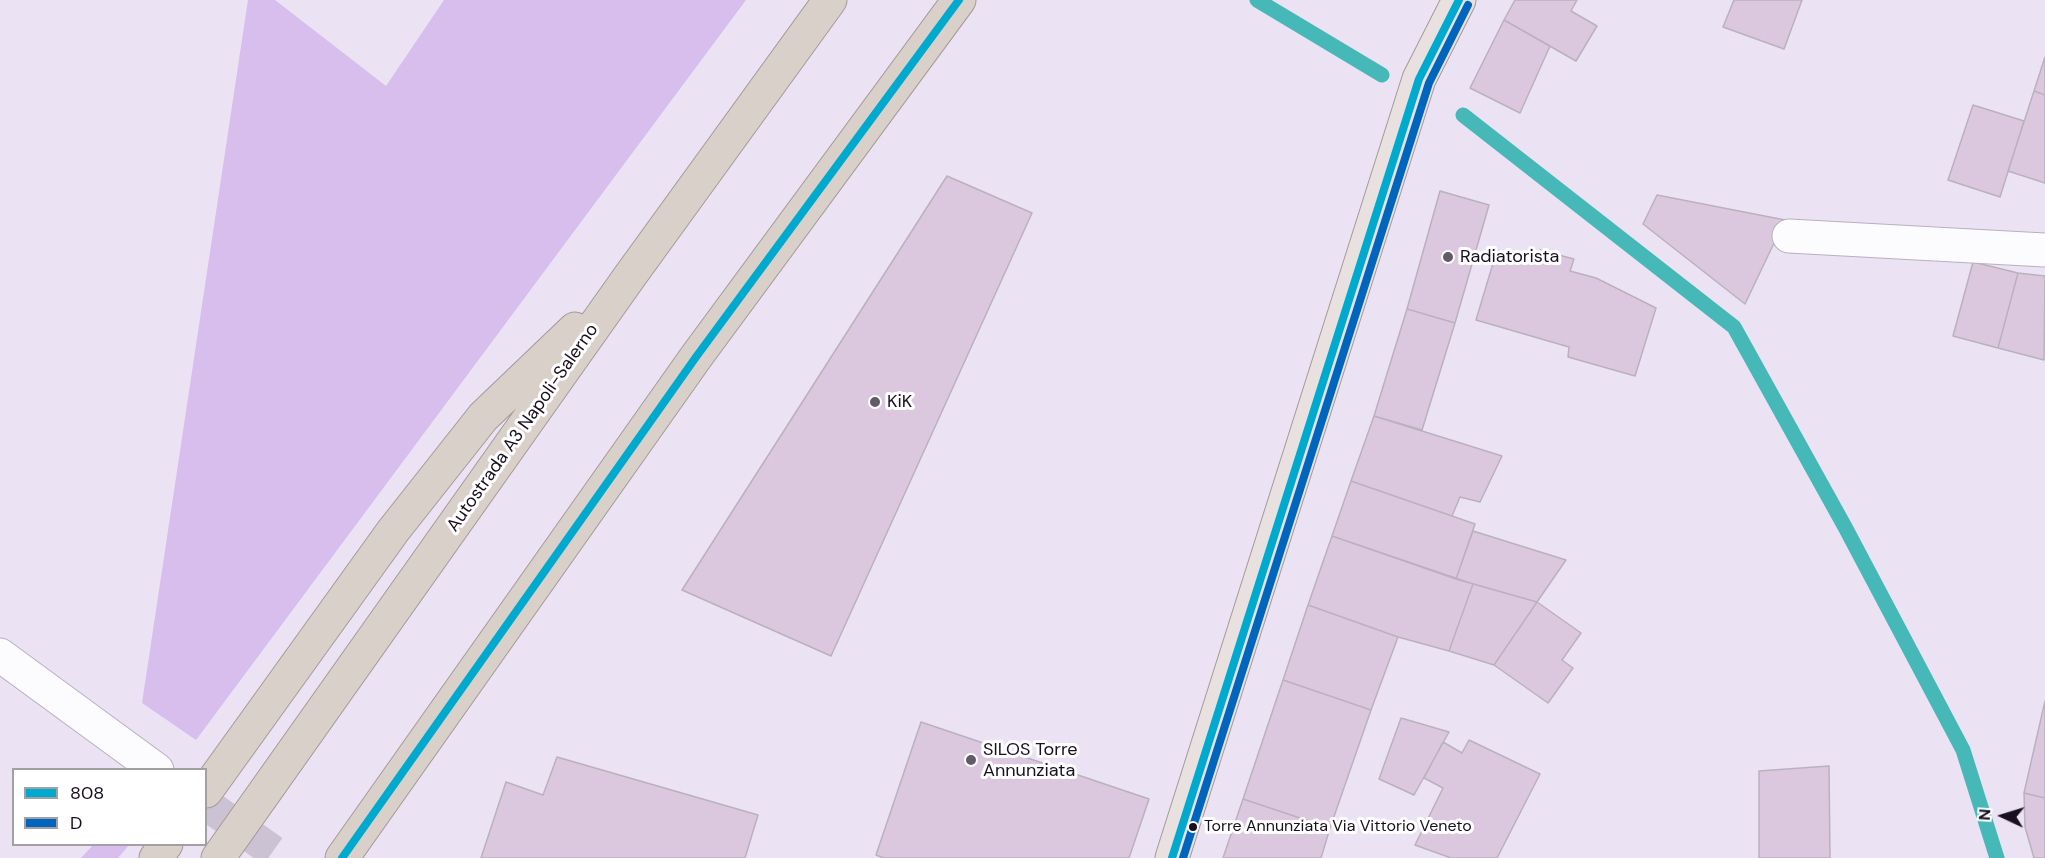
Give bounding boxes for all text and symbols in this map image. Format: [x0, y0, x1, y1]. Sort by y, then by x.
place label: Radiatorista [1460, 246, 1559, 268]
marker: Radiatorista [1441, 250, 1455, 264]
street label: Autostrada A3 Napoli-Salerno [443, 320, 603, 536]
place label: KiK [887, 391, 912, 413]
marker: KiK [868, 395, 882, 409]
place label: SILOS Torre Annunziata [983, 739, 1077, 782]
marker: SILOS Torre Annunziata [964, 753, 978, 767]
legend [12, 768, 207, 846]
text: 808 [70, 781, 104, 805]
north arrow [1973, 786, 2033, 846]
text: N [1974, 808, 1995, 821]
text: D [70, 811, 82, 835]
place label: Torre Annunziata Via Vittorio Veneto [1204, 817, 1472, 837]
marker: Torre Annunziata Via Vittorio Veneto [1187, 821, 1199, 833]

